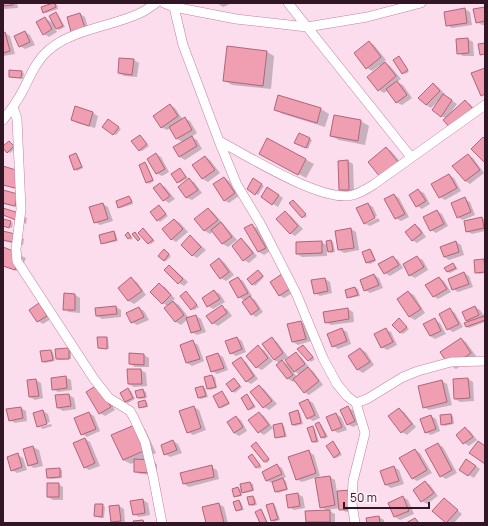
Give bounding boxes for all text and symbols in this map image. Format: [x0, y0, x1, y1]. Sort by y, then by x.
scale bar [344, 484, 429, 510]
text: 50 m [350, 489, 377, 506]

